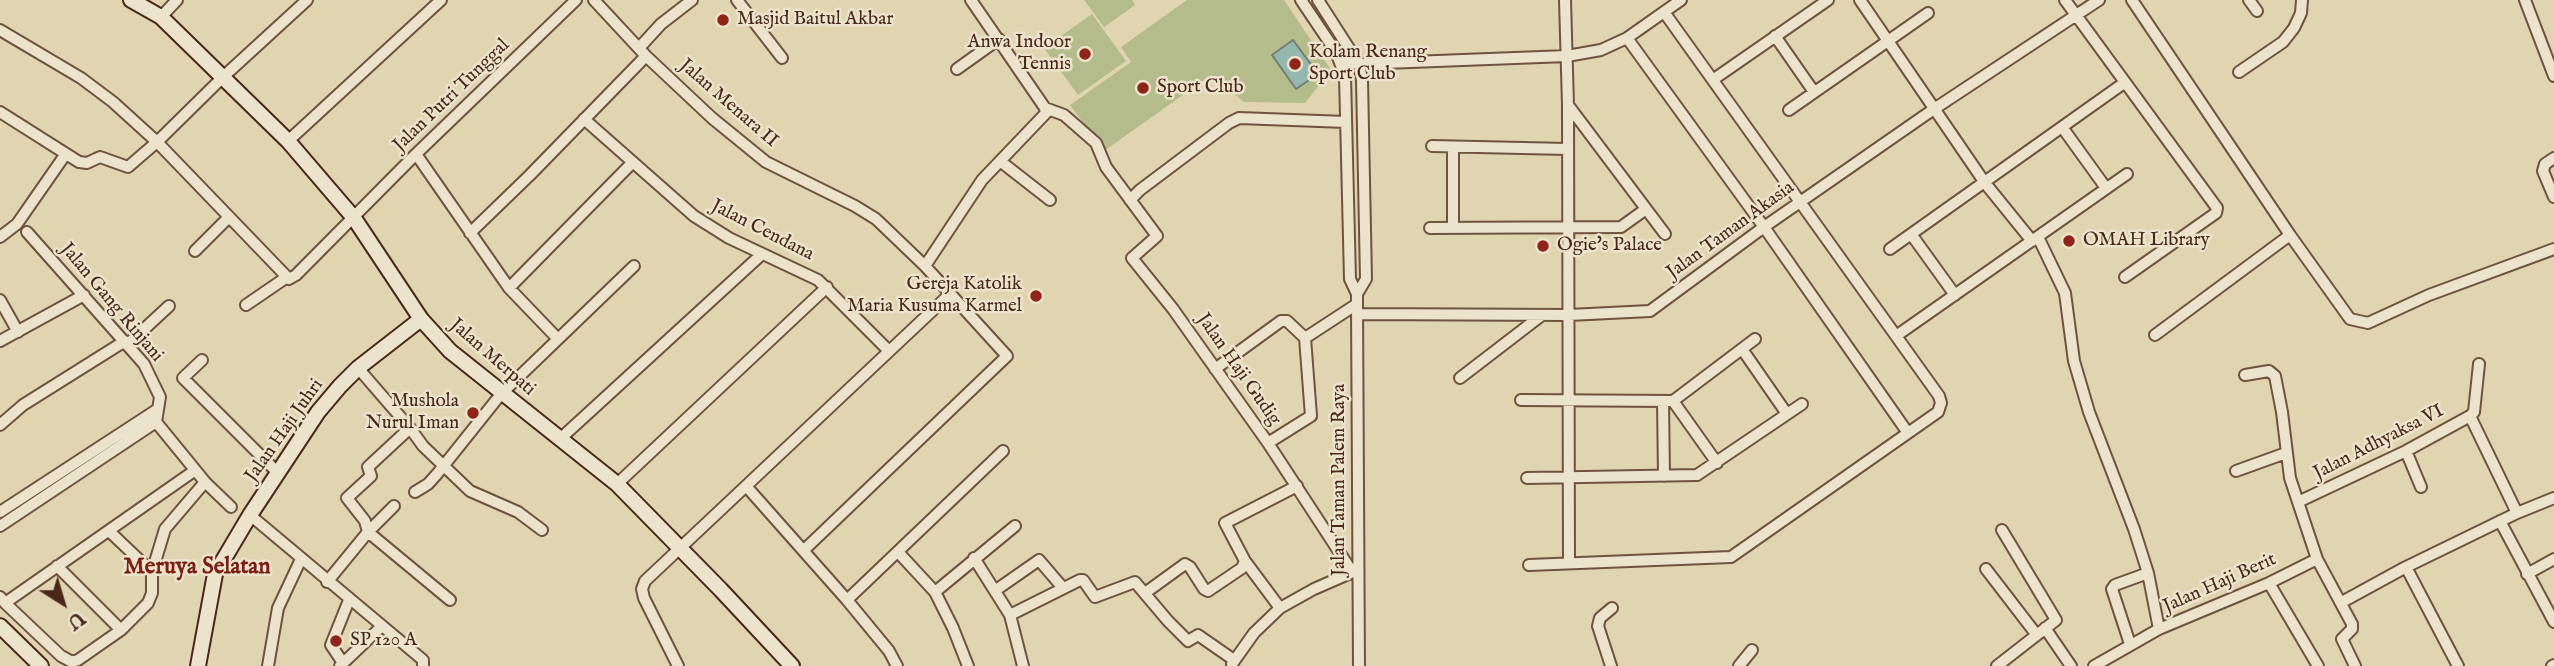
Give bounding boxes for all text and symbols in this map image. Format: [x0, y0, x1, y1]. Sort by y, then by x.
place label: Masjid Baitul Akbar [737, 9, 893, 31]
marker: Masjid Baitul Akbar [715, 12, 731, 28]
place label: Anwa Indoor Tennis [968, 32, 1071, 76]
street label: Jalan Putri Tunggal [389, 35, 515, 157]
place label: Kolam Renang Sport Club [1309, 42, 1427, 86]
marker: Anwa Indoor Tennis [1077, 46, 1093, 62]
street label: Jalan Menara II [674, 55, 782, 153]
marker: Kolam Renang Sport Club [1287, 56, 1303, 72]
place label: Sport Club [1157, 77, 1244, 99]
marker: Sport Club [1135, 80, 1151, 96]
street label: Jalan Taman Akasia [1663, 177, 1799, 285]
street label: Jalan Cendana [707, 195, 817, 267]
place label: OMAH Library [2083, 230, 2210, 252]
marker: OMAH Library [2061, 233, 2077, 249]
place label: Ogie's Palace [1557, 235, 1662, 257]
marker: Ogie's Palace [1535, 238, 1551, 254]
street label: Jalan Gang Rinjani [55, 239, 167, 367]
place label: Gereja Katolik Maria Kusuma Karmel [847, 274, 1022, 318]
marker: Gereja Katolik Maria Kusuma Karmel [1028, 288, 1044, 304]
street label: Jalan Haji Gudig [1191, 309, 1285, 431]
street label: Jalan Merpati [444, 314, 540, 402]
street label: Jalan Haji Juhri [241, 375, 329, 487]
street label: Jalan Taman Palem Raya [1329, 384, 1351, 576]
place label: Mushola Nurul Iman [366, 391, 459, 435]
street label: Jalan Adhyaksa VI [2310, 400, 2448, 486]
marker: Mushola Nurul Iman [465, 405, 481, 421]
street label: Jalan Haji Berit [2160, 549, 2280, 619]
district label: Meruya Selatan [123, 554, 271, 582]
north arrow [28, 568, 98, 638]
text: U [62, 605, 89, 634]
place label: SP 120 A [350, 630, 417, 652]
marker: SP 120 A [328, 633, 344, 649]

